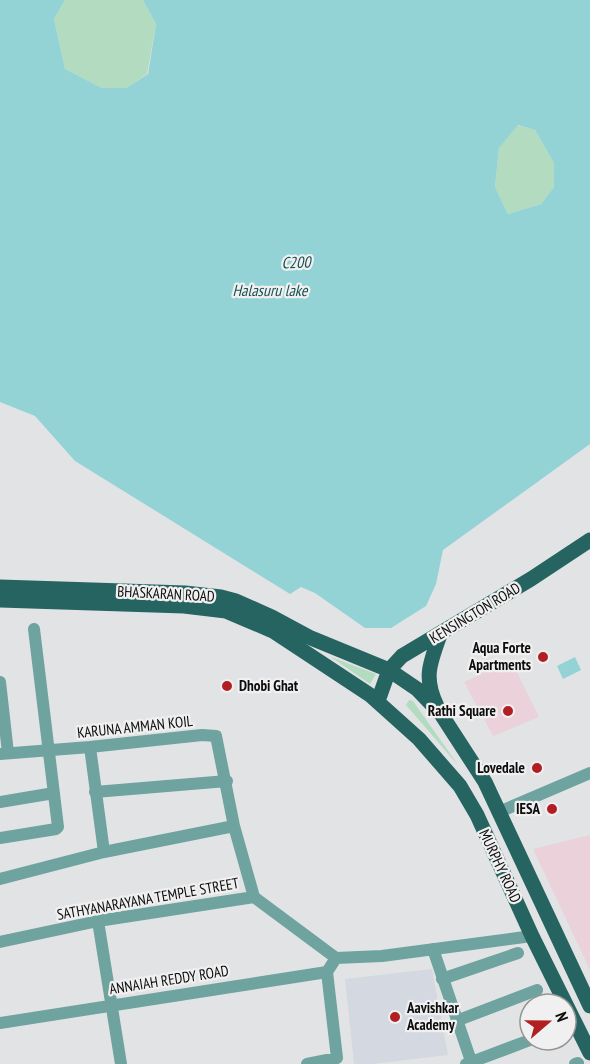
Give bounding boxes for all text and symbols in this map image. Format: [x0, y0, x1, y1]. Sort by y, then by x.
water label: C200 [281, 251, 313, 272]
water label: Halasuru lake [233, 280, 309, 300]
street label: KENSINGTON ROAD [426, 578, 524, 647]
street label: BHASKARAN ROAD [117, 581, 215, 606]
place label: Aqua Forte Apartments [468, 638, 531, 674]
marker: Aqua Forte Apartments [536, 650, 550, 664]
place label: Dhobi Ghat [239, 676, 299, 695]
marker: Dhobi Ghat [220, 679, 234, 693]
place label: Rathi Square [428, 701, 496, 720]
marker: Rathi Square [501, 704, 515, 718]
street label: KARUNA AMMAN KOIL [76, 711, 194, 742]
place label: Lovedale [477, 758, 525, 777]
marker: Lovedale [530, 761, 544, 775]
place label: IESA [516, 799, 540, 818]
marker: IESA [545, 802, 559, 816]
street label: MURPHY ROAD [475, 826, 526, 906]
street label: SATHYANARAYANA TEMPLE STREET [55, 873, 241, 924]
street label: ANNAIAH REDDY ROAD [108, 961, 230, 998]
north arrow [518, 992, 578, 1052]
place label: Aavishkar Academy [406, 998, 459, 1034]
text: N [551, 1009, 573, 1024]
marker: Aavishkar Academy [388, 1010, 402, 1024]

